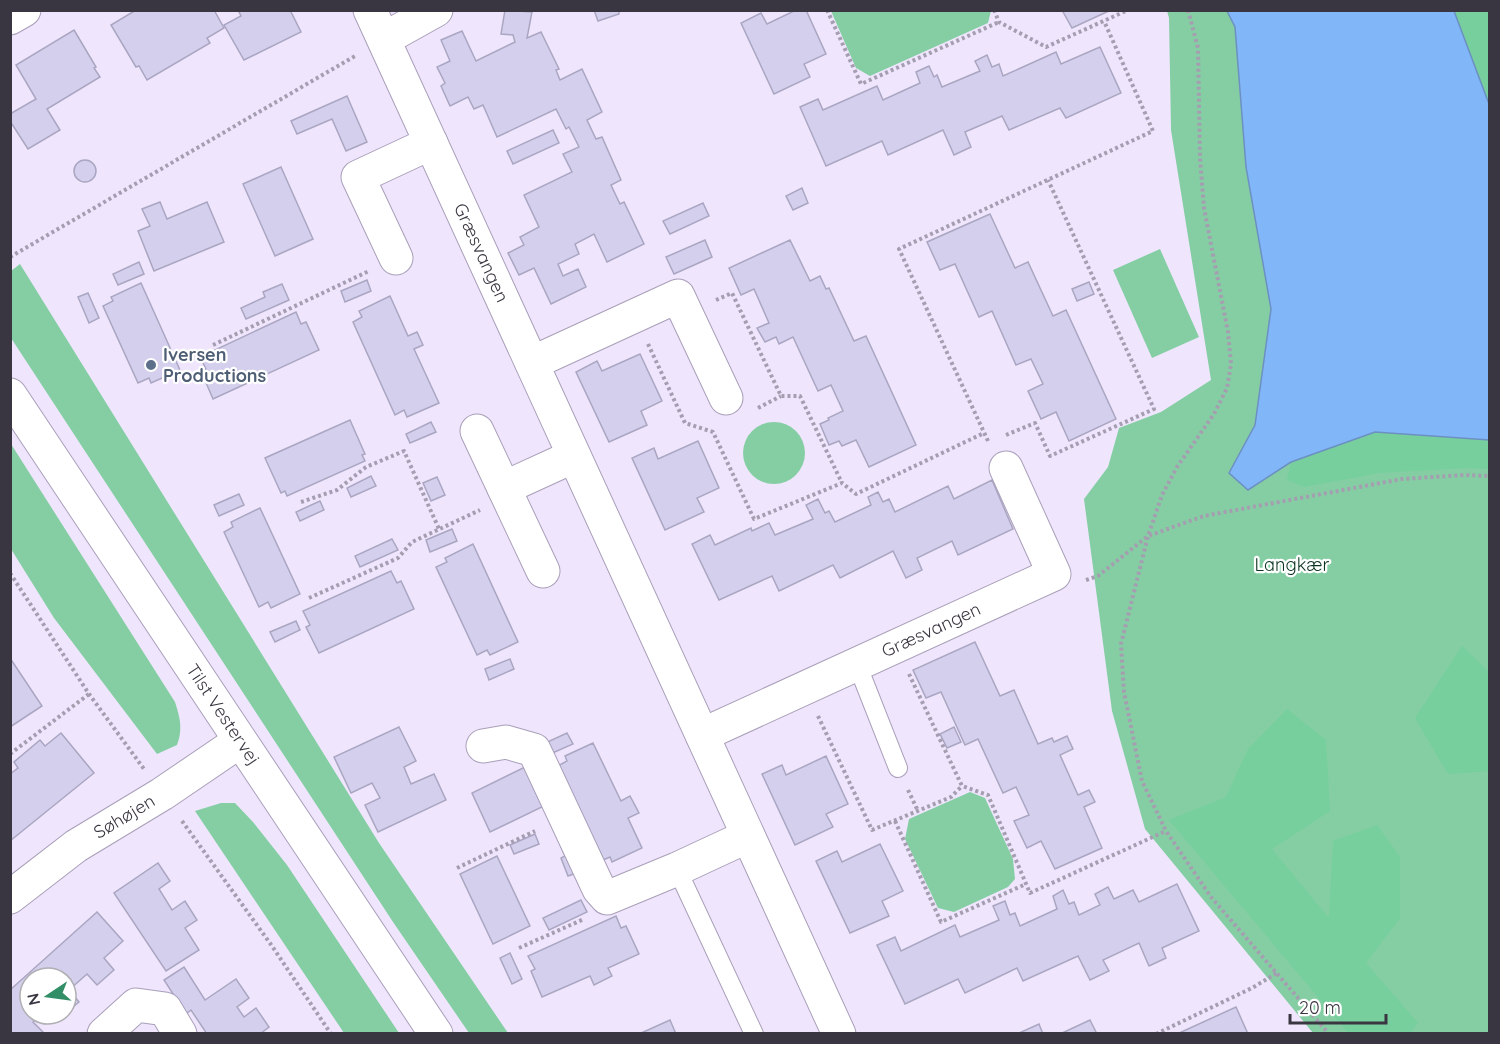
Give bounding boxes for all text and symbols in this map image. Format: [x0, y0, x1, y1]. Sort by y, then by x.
street label: Græsvangen [449, 199, 514, 306]
place label: Iversen Productions [163, 343, 267, 387]
marker: Iversen Productions [144, 358, 158, 372]
park label: Langkær [1255, 553, 1330, 576]
street label: Græsvangen [878, 597, 984, 662]
street label: Tilst Vestervej [181, 659, 265, 769]
street label: Søhøjen [89, 789, 159, 844]
north arrow [18, 966, 78, 1026]
scale bar [1290, 987, 1386, 1025]
text: N [22, 991, 44, 1007]
text: 20 m [1299, 996, 1341, 1019]

